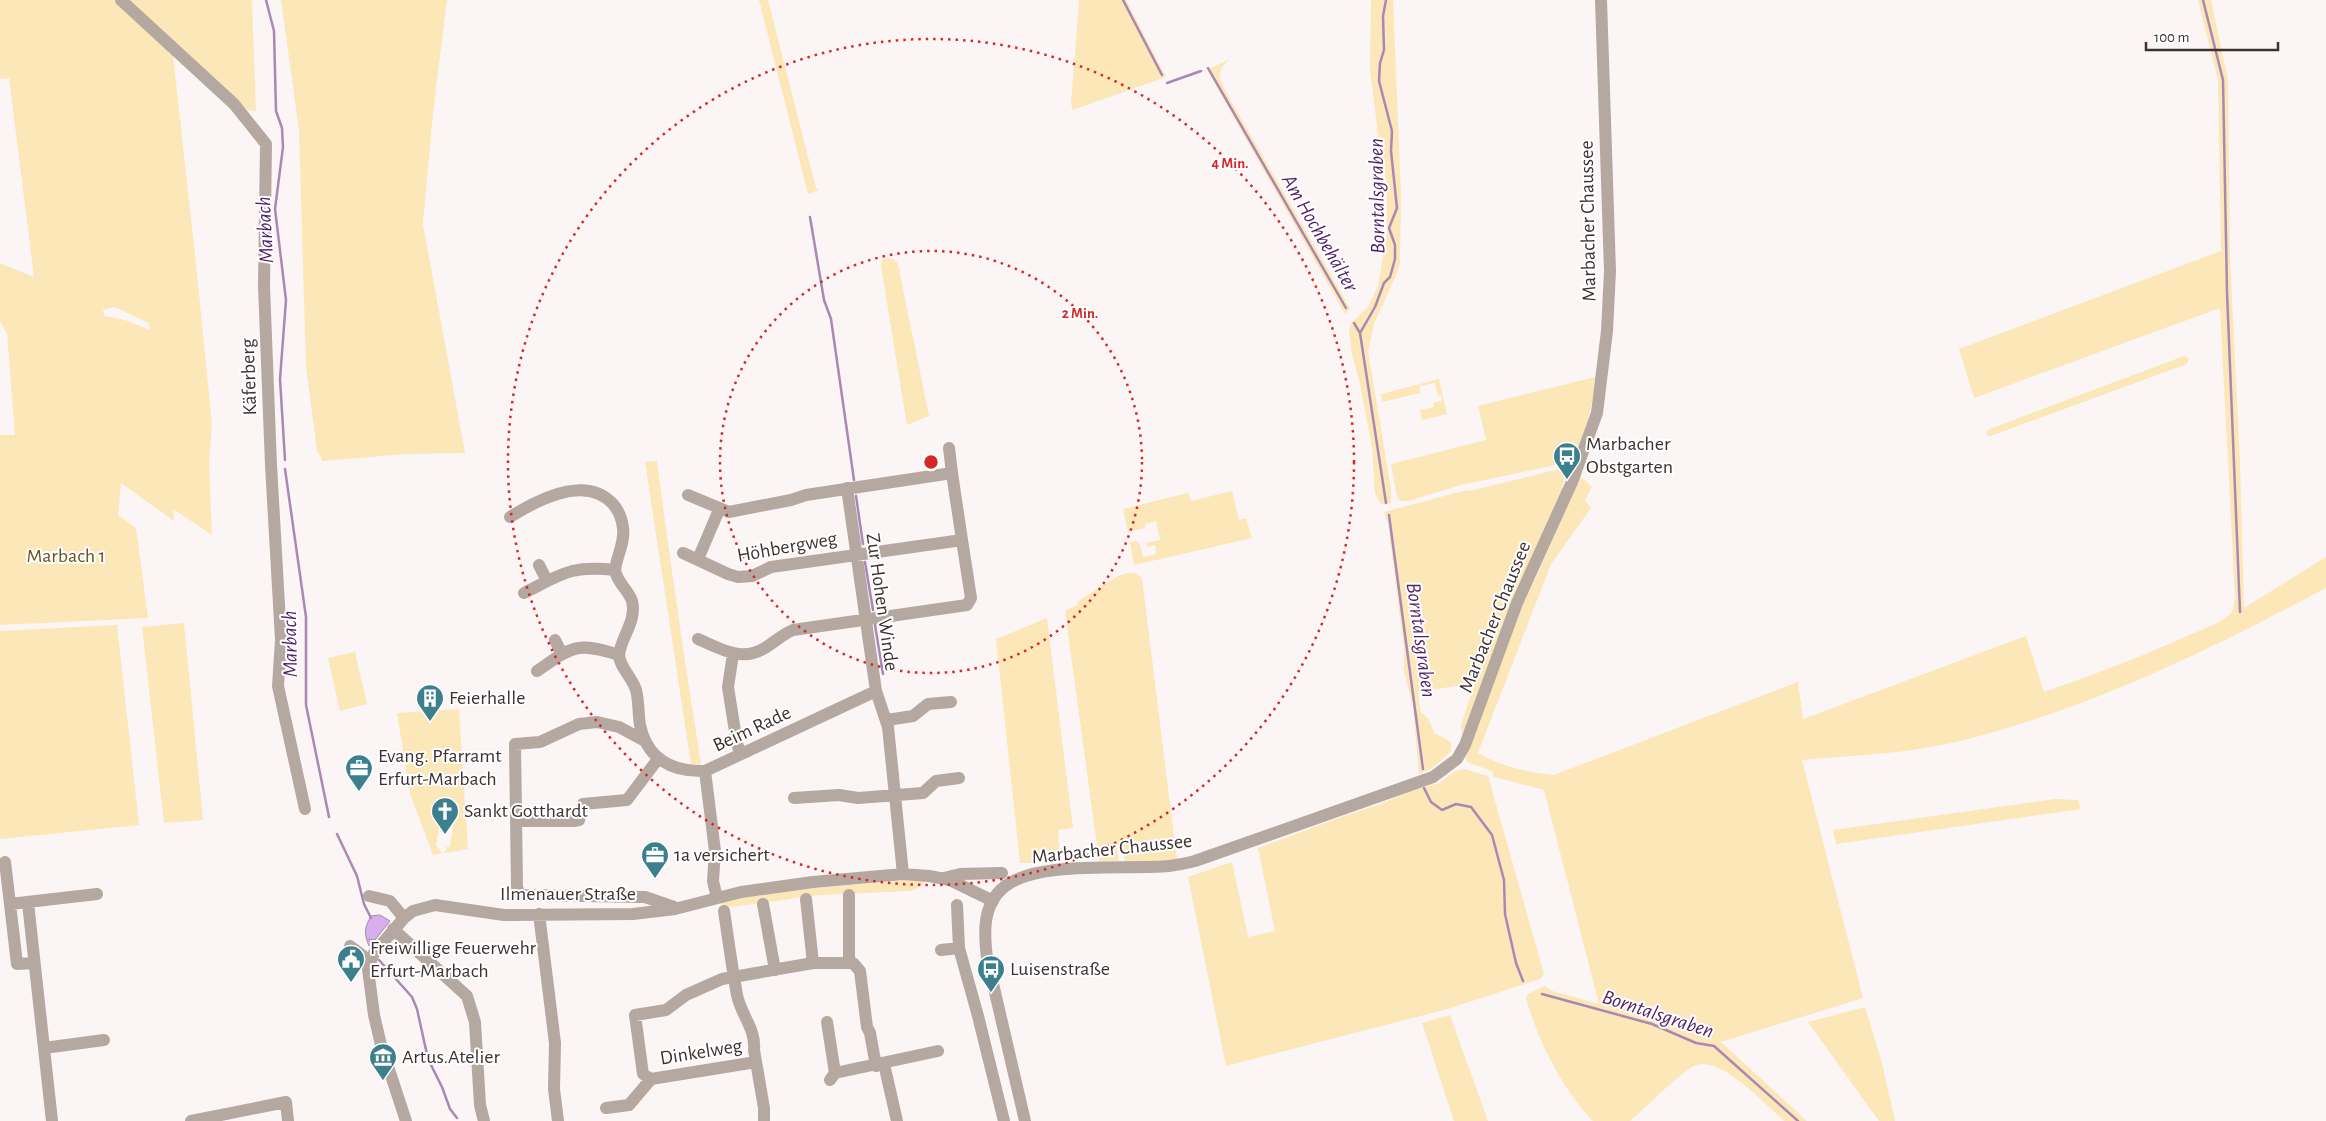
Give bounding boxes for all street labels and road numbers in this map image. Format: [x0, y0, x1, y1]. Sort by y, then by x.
street label: Marbacher Chaussee [1577, 140, 1599, 302]
street label: Käferberg [238, 338, 260, 416]
street label: Höhbergweg [735, 528, 839, 566]
street label: Zur Hohen Winde [862, 532, 902, 672]
street label: Marbacher Chaussee [1456, 539, 1534, 695]
street label: Beim Rade [710, 702, 794, 756]
street label: Marbacher Chaussee [1031, 831, 1193, 867]
street label: Ilmenauer Straße [500, 884, 636, 904]
street label: Dinkelweg [658, 1036, 744, 1068]

